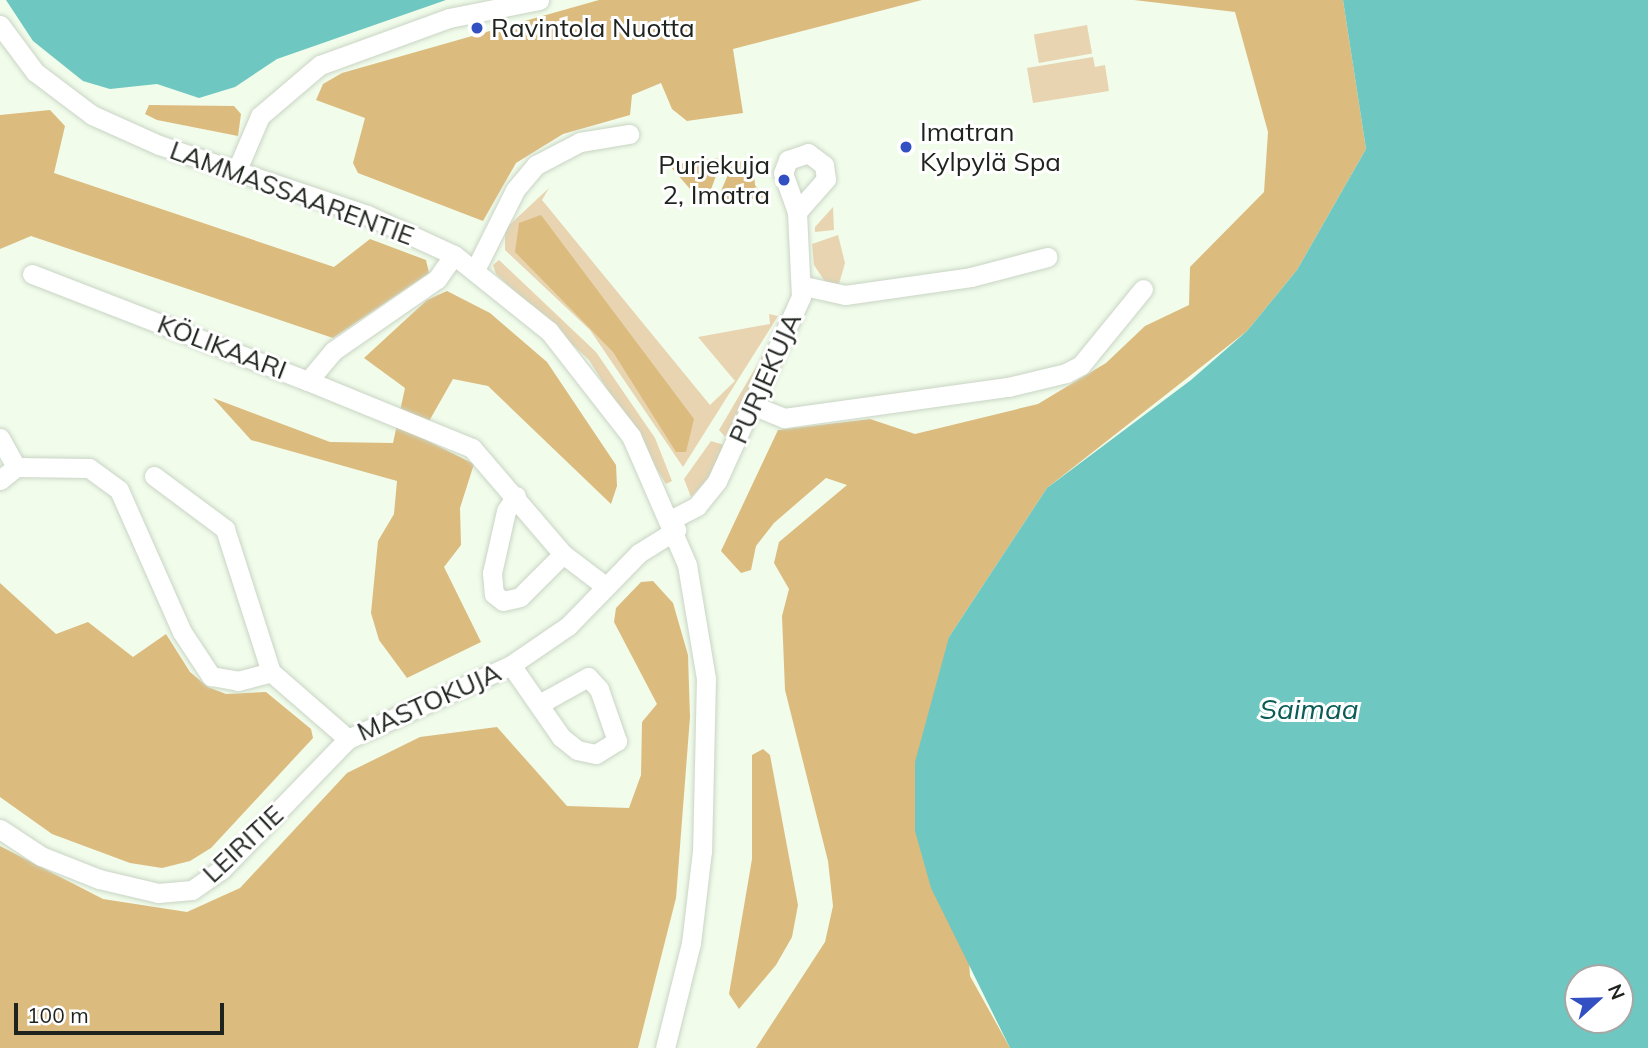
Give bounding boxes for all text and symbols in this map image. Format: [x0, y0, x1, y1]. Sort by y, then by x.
place label: Ravintola Nuotta [491, 12, 695, 44]
marker: Ravintola Nuotta [469, 20, 485, 36]
place label: Imatran Kylpylä Spa [920, 116, 1061, 178]
street label: LAMMASSAARENTIE [166, 134, 418, 252]
marker: Imatran Kylpylä Spa [898, 139, 914, 155]
place label: Purjekuja 2, Imatra [658, 149, 770, 210]
marker: Purjekuja 2, Imatra [776, 172, 792, 188]
street label: KÖLIKAARI [153, 308, 291, 386]
street label: PURJEKUJA [722, 308, 808, 448]
street label: MASTOKUJA [352, 656, 506, 748]
water label: Saimaa [1259, 692, 1359, 726]
street label: LEIRITIE [196, 799, 290, 889]
north arrow [1564, 964, 1634, 1034]
text: N [1603, 981, 1630, 1003]
scale bar [18, 988, 228, 1032]
text: 100 m [27, 1002, 89, 1028]

